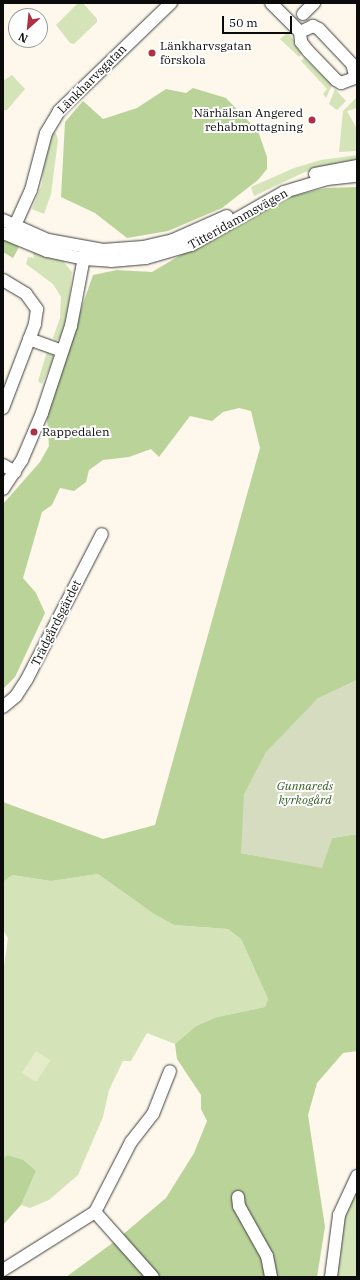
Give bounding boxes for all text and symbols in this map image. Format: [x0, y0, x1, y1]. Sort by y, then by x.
north arrow [8, 8, 48, 48]
scale bar [224, 8, 294, 34]
text: 50 m [229, 15, 258, 30]
text: N [16, 30, 30, 46]
place label: Länkharvsgatan förskola [160, 39, 252, 67]
street label: Länkharvsgatan [55, 42, 129, 116]
marker: Länkharvsgatan förskola [147, 48, 157, 58]
place label: Närhälsan Angered rehabmottagning [193, 106, 303, 134]
marker: Närhälsan Angered rehabmottagning [306, 114, 318, 126]
street label: Titteridammsvägen [186, 186, 290, 252]
place label: Rappedalen [42, 425, 110, 439]
marker: Rappedalen [29, 427, 39, 437]
street label: Trädgårdsgärdet [28, 578, 84, 668]
park label: Gunnareds kyrkogård [277, 779, 333, 807]

